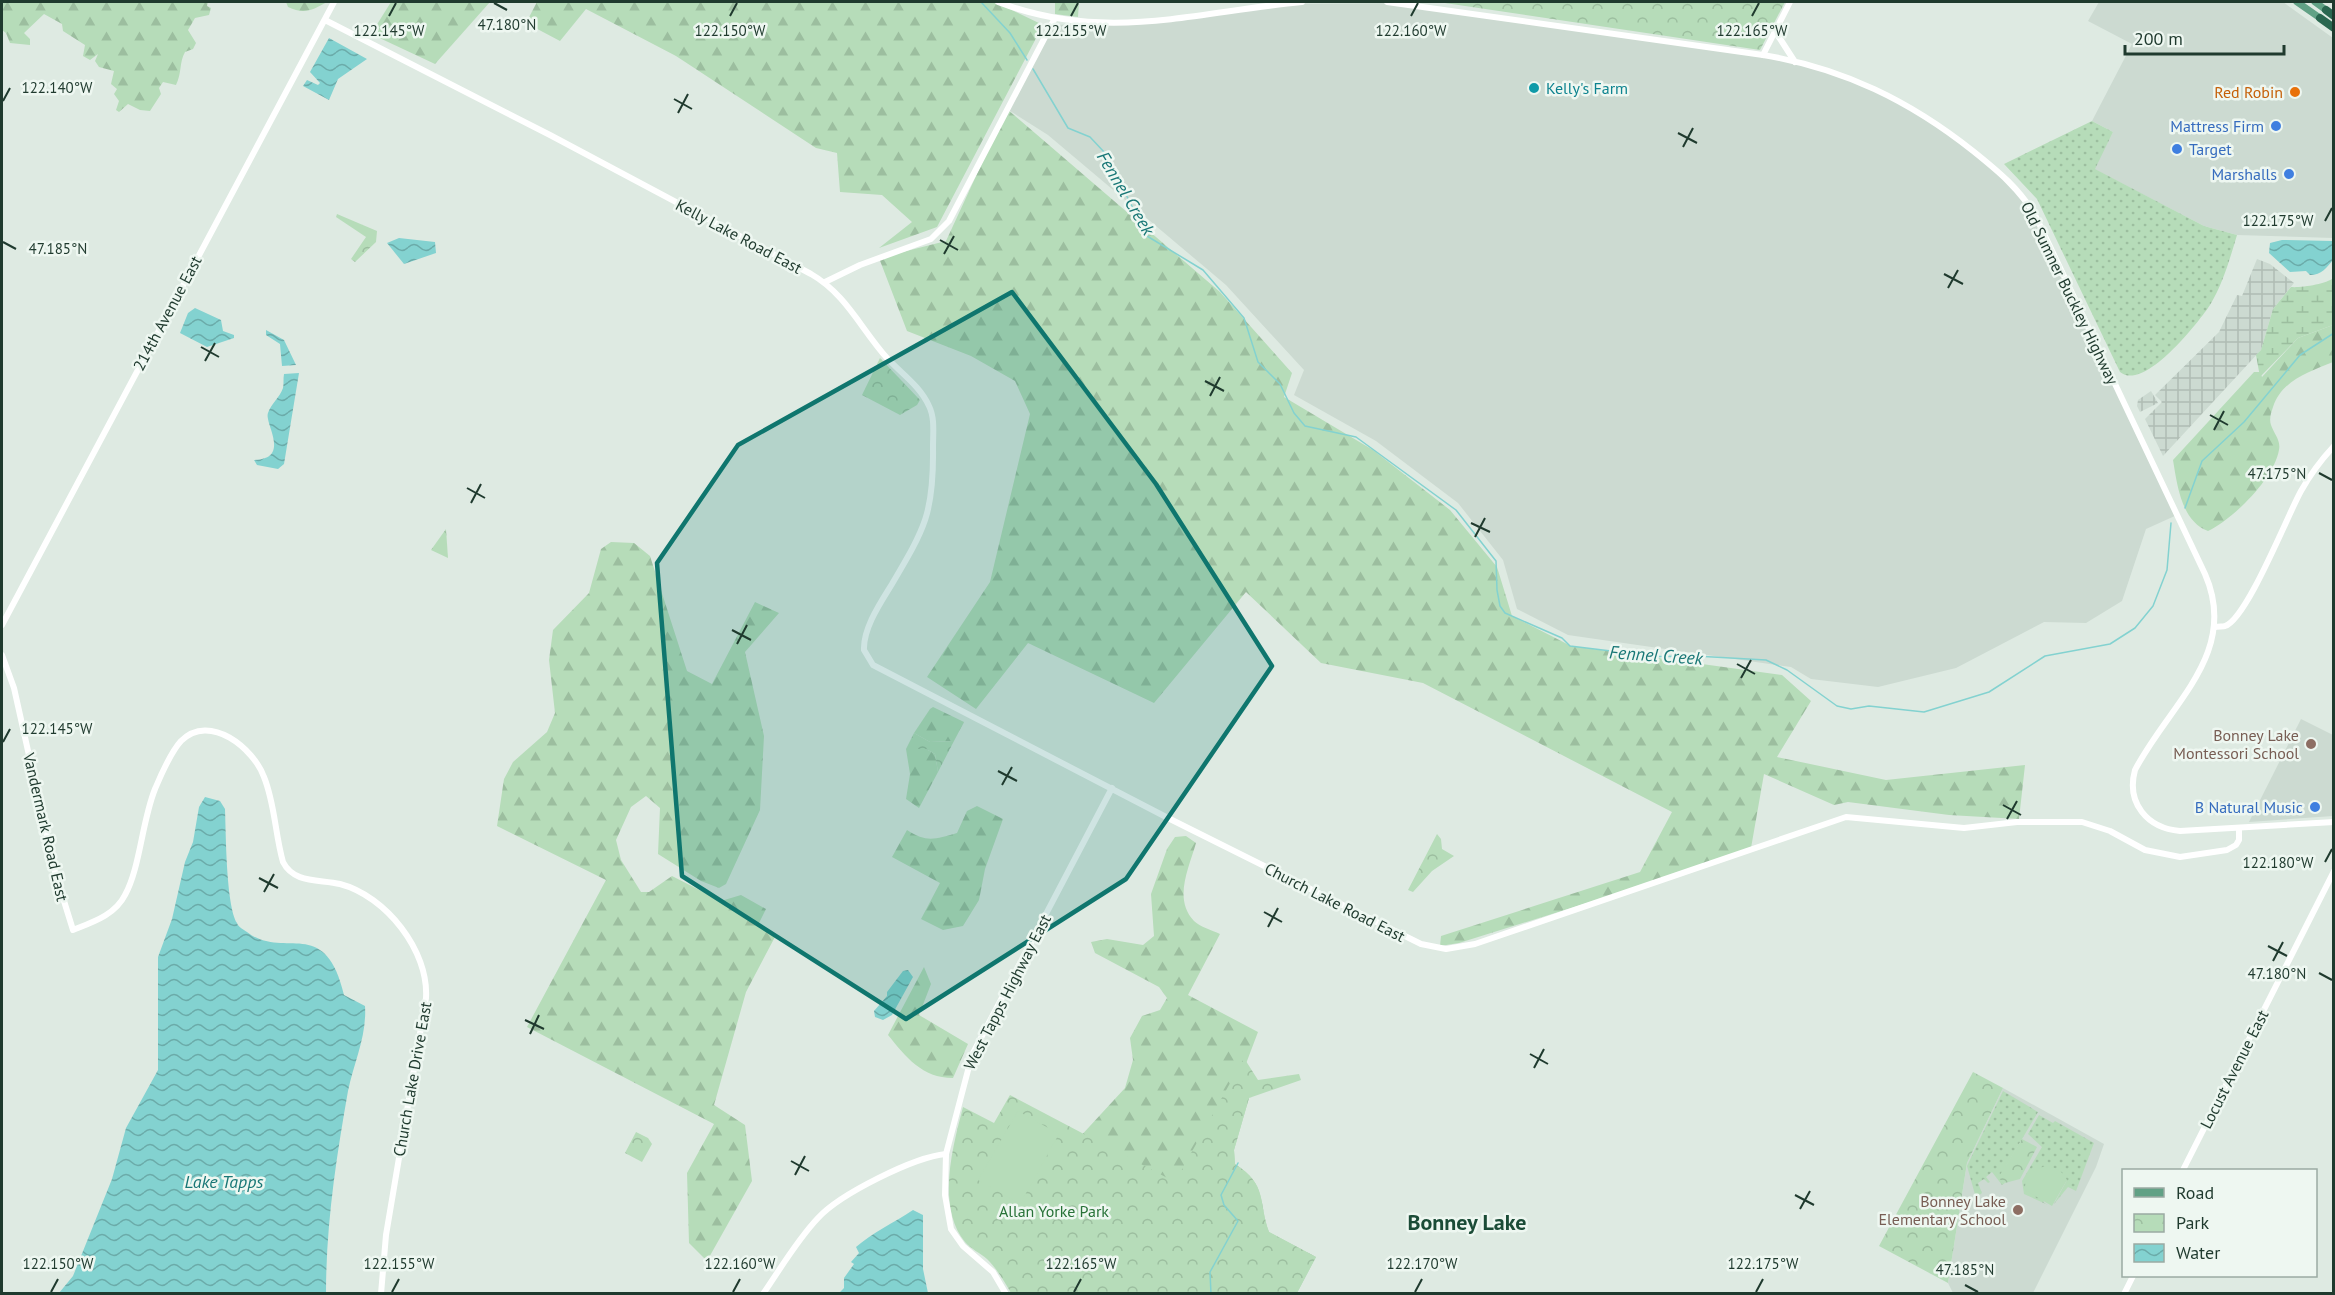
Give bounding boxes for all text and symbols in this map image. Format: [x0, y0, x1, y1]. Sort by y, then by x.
text: 47.180°N [478, 15, 536, 34]
scale bar [2125, 18, 2284, 56]
text: 122.145°W [353, 21, 425, 40]
text: 122.150°W [694, 21, 766, 40]
text: 122.155°W [1035, 21, 1107, 40]
text: 122.160°W [1375, 21, 1447, 40]
text: 122.165°W [1716, 21, 1788, 40]
text: 200 m [2134, 27, 2183, 50]
text: 122.140°W [21, 78, 93, 97]
place label: Kelly's Farm [1546, 78, 1628, 98]
marker: Kelly's Farm [1527, 81, 1541, 95]
place label: Red Robin [2214, 82, 2283, 102]
marker: Red Robin [2288, 85, 2302, 99]
place label: Mattress Firm [2170, 116, 2264, 136]
marker: Mattress Firm [2269, 119, 2283, 133]
place label: Target [2189, 139, 2232, 159]
marker: Target [2170, 142, 2184, 156]
water label: Fennel Creek [1092, 147, 1160, 240]
place label: Marshalls [2211, 164, 2277, 184]
marker: Marshalls [2282, 167, 2296, 181]
street label: Kelly Lake Road East [672, 194, 806, 278]
street label: Old Sumner Buckley Highway [2017, 198, 2123, 388]
text: 122.175°W [2242, 211, 2314, 230]
text: 47.185°N [29, 239, 87, 258]
street label: 214th Avenue East [128, 252, 206, 374]
text: 47.175°N [2248, 464, 2306, 483]
water label: Fennel Creek [1608, 640, 1705, 670]
text: 122.145°W [21, 719, 93, 738]
place label: Bonney Lake Montessori School [2173, 725, 2299, 763]
marker: Bonney Lake Montessori School [2304, 737, 2318, 751]
street label: Vandermark Road East [19, 750, 73, 904]
place label: B Natural Music [2195, 797, 2303, 817]
marker: B Natural Music [2308, 800, 2322, 814]
text: 122.180°W [2242, 853, 2314, 872]
street label: Church Lake Road East [1262, 858, 1409, 946]
street label: West Tapps Highway East [959, 910, 1055, 1073]
text: 47.180°N [2248, 964, 2306, 983]
street label: Church Lake Drive East [389, 1000, 436, 1158]
street label: Locust Avenue East [2195, 1006, 2273, 1132]
legend [2122, 1169, 2317, 1277]
water label: Lake Tapps [184, 1170, 264, 1193]
text: Road [2176, 1181, 2214, 1204]
place label: Bonney Lake Elementary School [1879, 1191, 2006, 1229]
park label: Allan Yorke Park [999, 1201, 1109, 1221]
marker: Bonney Lake Elementary School [2011, 1203, 2025, 1217]
district label: Bonney Lake [1408, 1208, 1526, 1236]
text: Park [2176, 1211, 2209, 1234]
text: Water [2176, 1241, 2220, 1264]
text: 122.150°W [22, 1254, 94, 1273]
text: 122.155°W [363, 1254, 435, 1273]
text: 122.160°W [704, 1254, 776, 1273]
text: 122.165°W [1045, 1254, 1117, 1273]
text: 122.170°W [1386, 1254, 1458, 1273]
text: 122.175°W [1727, 1254, 1799, 1273]
text: 47.185°N [1936, 1260, 1994, 1279]

